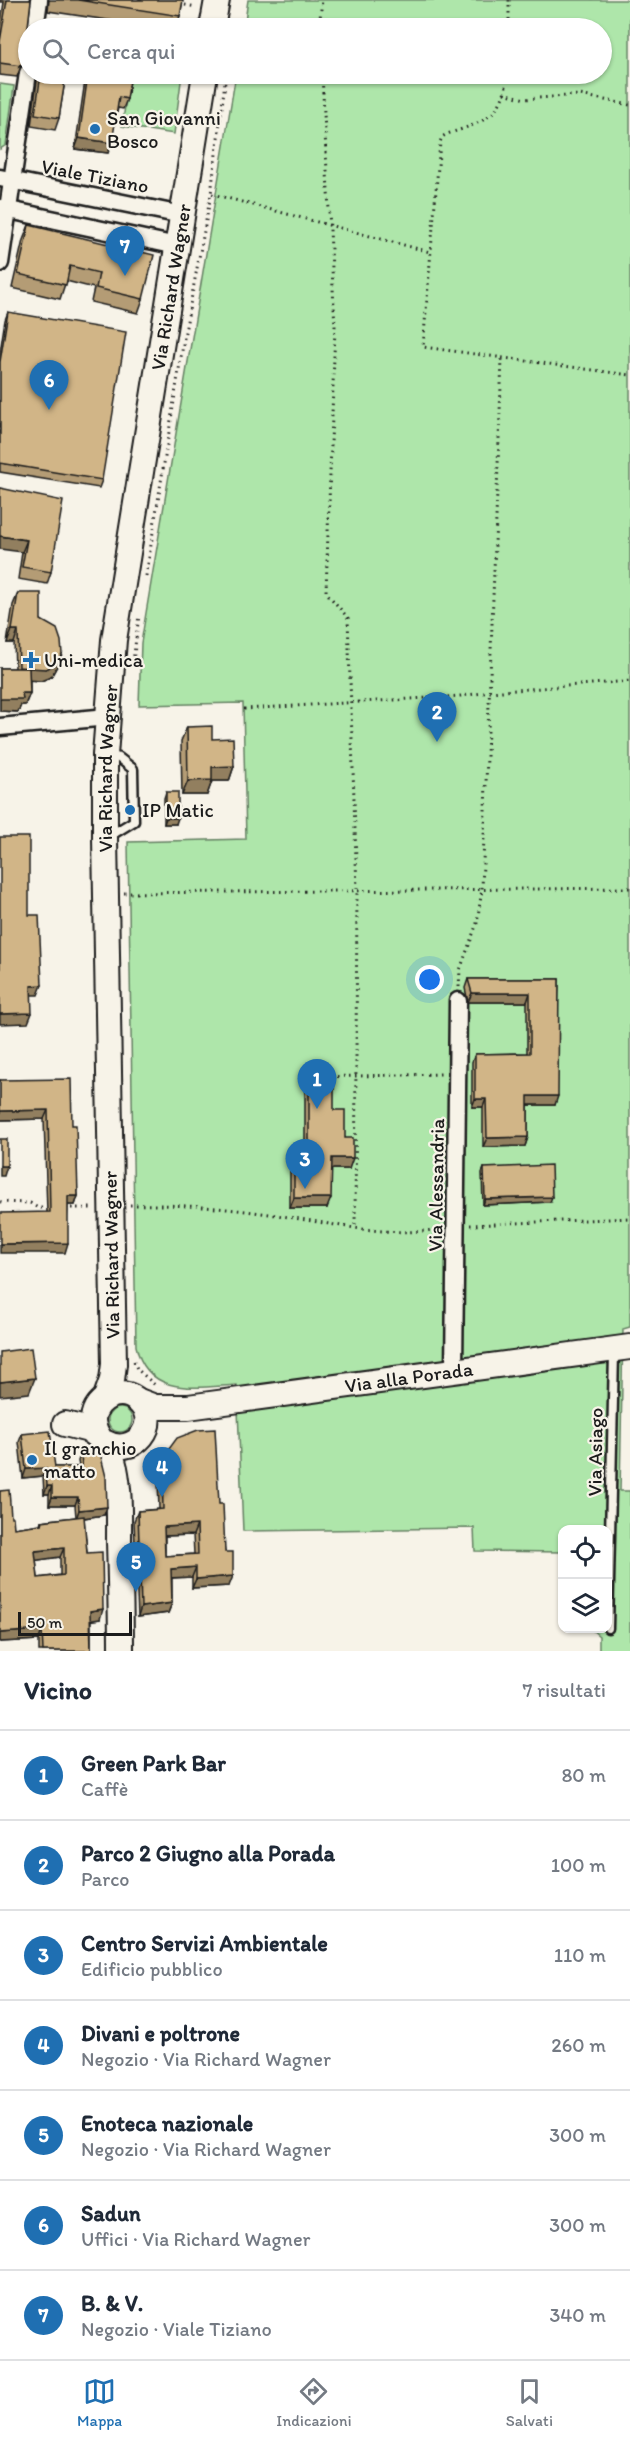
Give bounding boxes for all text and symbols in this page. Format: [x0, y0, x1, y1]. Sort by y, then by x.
search box [18, 18, 612, 84]
icon: search [39, 35, 72, 68]
text: Cerca qui [87, 38, 175, 65]
place label: San Giovanni Bosco [107, 106, 221, 153]
marker: San Giovanni Bosco [88, 122, 102, 136]
street label: Viale Tiziano [39, 154, 151, 198]
street label: Via Richard Wagner [146, 202, 196, 372]
pin: 7 [106, 226, 144, 276]
pin: 6 [29, 360, 68, 410]
place label: Uni-medica [44, 648, 144, 672]
marker: Uni-medica [22, 651, 40, 669]
street label: Via Richard Wagner [93, 683, 123, 853]
pin: 2 [418, 692, 456, 742]
place label: IP Matic [142, 798, 214, 822]
marker: IP Matic [123, 803, 137, 817]
your location [415, 965, 444, 994]
pin: 1 [298, 1060, 336, 1109]
street label: Via Alessandria [423, 1118, 449, 1252]
pin: 3 [286, 1140, 324, 1189]
street label: Via Richard Wagner [98, 1171, 124, 1339]
street label: Via alla Porada [343, 1356, 475, 1398]
street label: Via Asiago [582, 1407, 608, 1497]
place label: Il granchio matto [44, 1436, 136, 1483]
pin: 4 [142, 1448, 182, 1497]
marker: Il granchio matto [25, 1453, 39, 1467]
map controls [558, 1525, 612, 1633]
button: locate [558, 1525, 612, 1579]
pin: 5 [116, 1542, 156, 1592]
button: layers [558, 1579, 612, 1633]
scale bar [18, 1609, 132, 1636]
text: 50 m [27, 1613, 62, 1632]
text: Vicino [24, 1674, 92, 1706]
text: 7 risultati [523, 1678, 606, 1702]
text: Green Park Bar [81, 1750, 226, 1777]
text: 1 [39, 1763, 48, 1787]
text: 80 m [561, 1763, 606, 1787]
text: Caffè [81, 1777, 128, 1801]
text: Parco 2 Giugno alla Porada [81, 1840, 335, 1867]
text: 2 [38, 1853, 49, 1877]
text: 100 m [551, 1853, 606, 1877]
text: Parco [81, 1867, 129, 1891]
text: Centro Servizi Ambientale [81, 1930, 328, 1957]
text: 3 [38, 1943, 49, 1967]
text: 110 m [554, 1943, 606, 1967]
text: Edificio pubblico [81, 1957, 223, 1981]
text: Divani e poltrone [81, 2020, 240, 2047]
text: 4 [37, 2033, 50, 2057]
text: 260 m [551, 2033, 606, 2057]
text: Negozio · Via Richard Wagner [81, 2047, 331, 2071]
text: Enoteca nazionale [81, 2110, 253, 2137]
text: 5 [38, 2123, 49, 2147]
text: 300 m [549, 2123, 606, 2147]
text: Negozio · Via Richard Wagner [81, 2137, 331, 2161]
text: Sadun [81, 2200, 141, 2227]
text: 6 [38, 2213, 49, 2237]
text: 300 m [549, 2213, 606, 2237]
text: Uffici · Via Richard Wagner [81, 2227, 310, 2251]
text: B. & V. [81, 2290, 143, 2317]
text: 7 [39, 2303, 48, 2327]
text: 340 m [549, 2303, 606, 2327]
text: Negozio · Viale Tiziano [81, 2317, 272, 2341]
tab: Mappa [77, 2375, 122, 2430]
tab: Indicazioni [276, 2375, 352, 2430]
tab: Salvati [506, 2375, 553, 2430]

